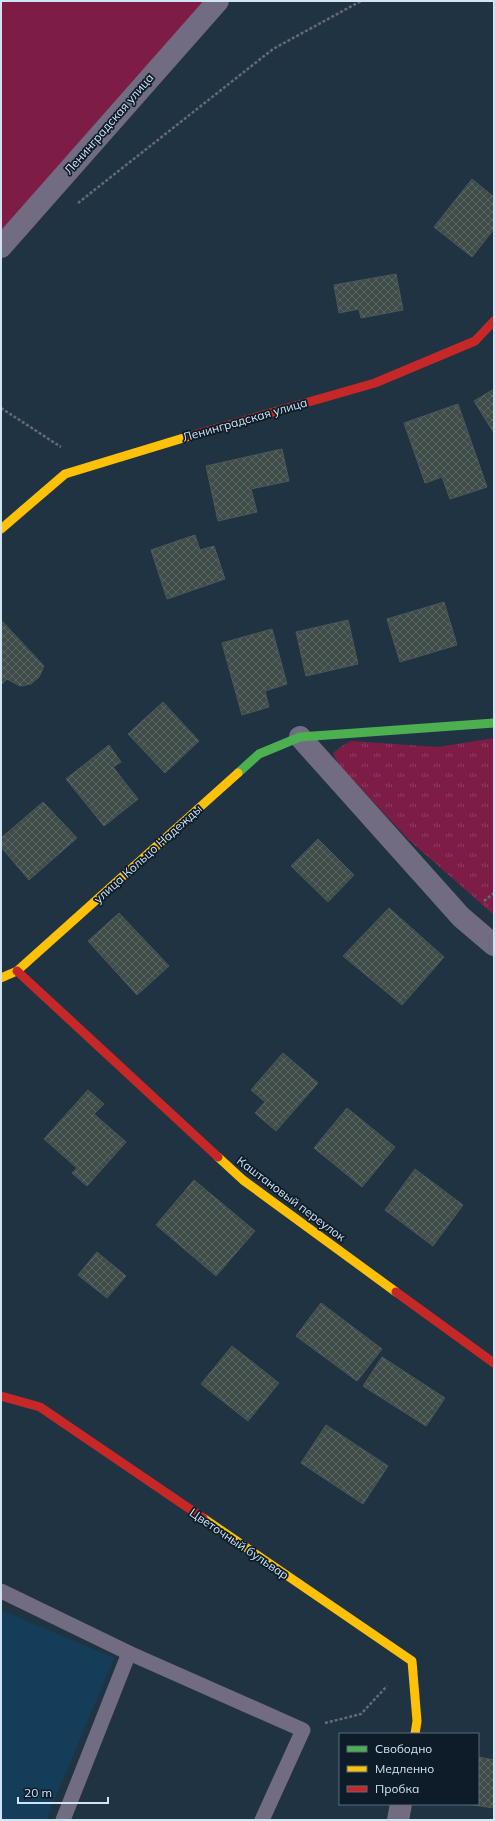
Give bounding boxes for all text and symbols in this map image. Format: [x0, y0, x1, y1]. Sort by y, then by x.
street label: Ленинградская улица [61, 70, 157, 177]
street label: Ленинградская улица [181, 395, 309, 445]
street label: улица Кольцо Надежды [91, 801, 205, 906]
street label: Каштановый переулок [234, 1153, 349, 1245]
street label: Цветочный бульвар [187, 1505, 292, 1582]
legend [339, 1733, 479, 1805]
text: Свободно [375, 1741, 432, 1756]
text: Медленно [375, 1761, 434, 1776]
scale bar [18, 1779, 108, 1805]
text: Пробка [375, 1781, 419, 1796]
text: 20 m [24, 1785, 52, 1800]

